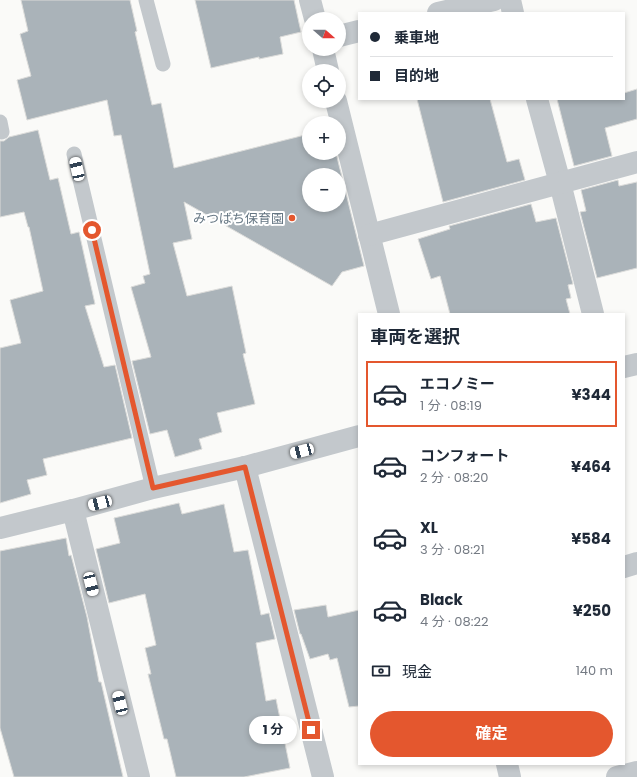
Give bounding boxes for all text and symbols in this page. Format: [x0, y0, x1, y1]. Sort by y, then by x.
north arrow [302, 12, 346, 56]
map controls [302, 12, 346, 212]
text: 乗車地 [394, 27, 439, 48]
button: locate [302, 64, 346, 108]
text: 目的地 [394, 65, 439, 86]
button: + [302, 116, 346, 160]
car [68, 156, 86, 182]
button: − [302, 168, 346, 212]
place label: みつばち保育園 [193, 209, 284, 228]
marker: みつばち保育園 [287, 213, 297, 223]
route start [83, 221, 101, 239]
text: 車両を選択 [370, 324, 460, 349]
text: エコノミー [420, 373, 495, 394]
icon: car [372, 376, 408, 412]
text: ¥344 [572, 384, 611, 405]
text: 1 分 · 08:19 [420, 396, 482, 415]
car [289, 442, 315, 460]
text: コンフォート [420, 445, 510, 466]
icon: car [372, 448, 408, 484]
text: ¥464 [571, 456, 611, 477]
text: 2 分 · 08:20 [420, 468, 488, 487]
car [87, 494, 113, 512]
text: XL [420, 517, 438, 538]
icon: car [372, 520, 408, 556]
text: ¥584 [571, 528, 611, 549]
text: 3 分 · 08:21 [420, 540, 485, 559]
car [82, 571, 100, 597]
text: Black [420, 589, 463, 610]
icon: car [372, 592, 408, 628]
text: ¥250 [573, 600, 611, 621]
text: 4 分 · 08:22 [420, 612, 488, 631]
icon: cash [370, 660, 392, 682]
text: 現金 [402, 661, 432, 682]
text: 140 m [576, 661, 613, 680]
car [111, 690, 129, 716]
button: 確定 [370, 711, 613, 757]
callout: 1 分 [249, 716, 297, 744]
text: 1 分 [263, 720, 283, 739]
route end [302, 721, 320, 739]

